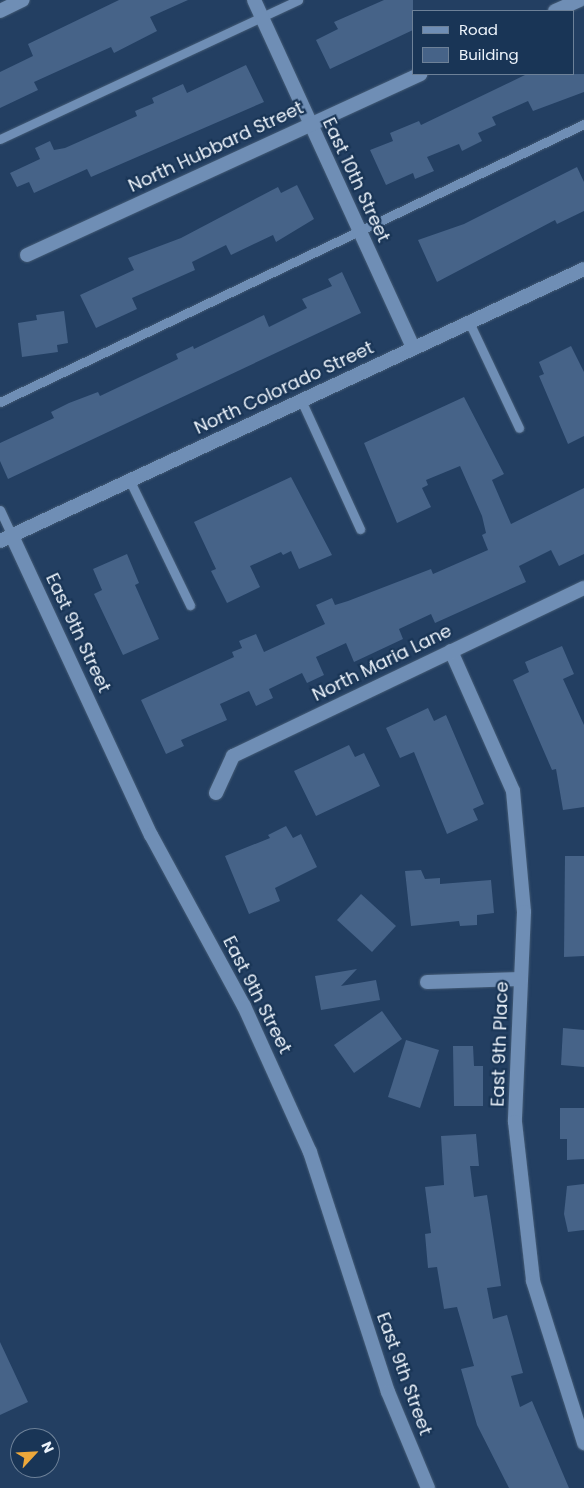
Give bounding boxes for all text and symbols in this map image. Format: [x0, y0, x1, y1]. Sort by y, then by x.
legend [412, 10, 574, 75]
text: Road [459, 19, 498, 40]
text: Building [459, 44, 519, 65]
street label: North Hubbard Street [125, 97, 307, 197]
street label: East 10th Street [318, 114, 394, 246]
street label: North Colorado Street [191, 337, 377, 439]
street label: East 9th Street [41, 570, 115, 696]
street label: North Maria Lane [309, 620, 455, 706]
street label: East 9th Street [218, 933, 296, 1057]
street label: East 9th Place [487, 981, 513, 1107]
street label: East 9th Street [372, 1310, 436, 1438]
north arrow [10, 1428, 60, 1478]
text: N [36, 1438, 59, 1456]

